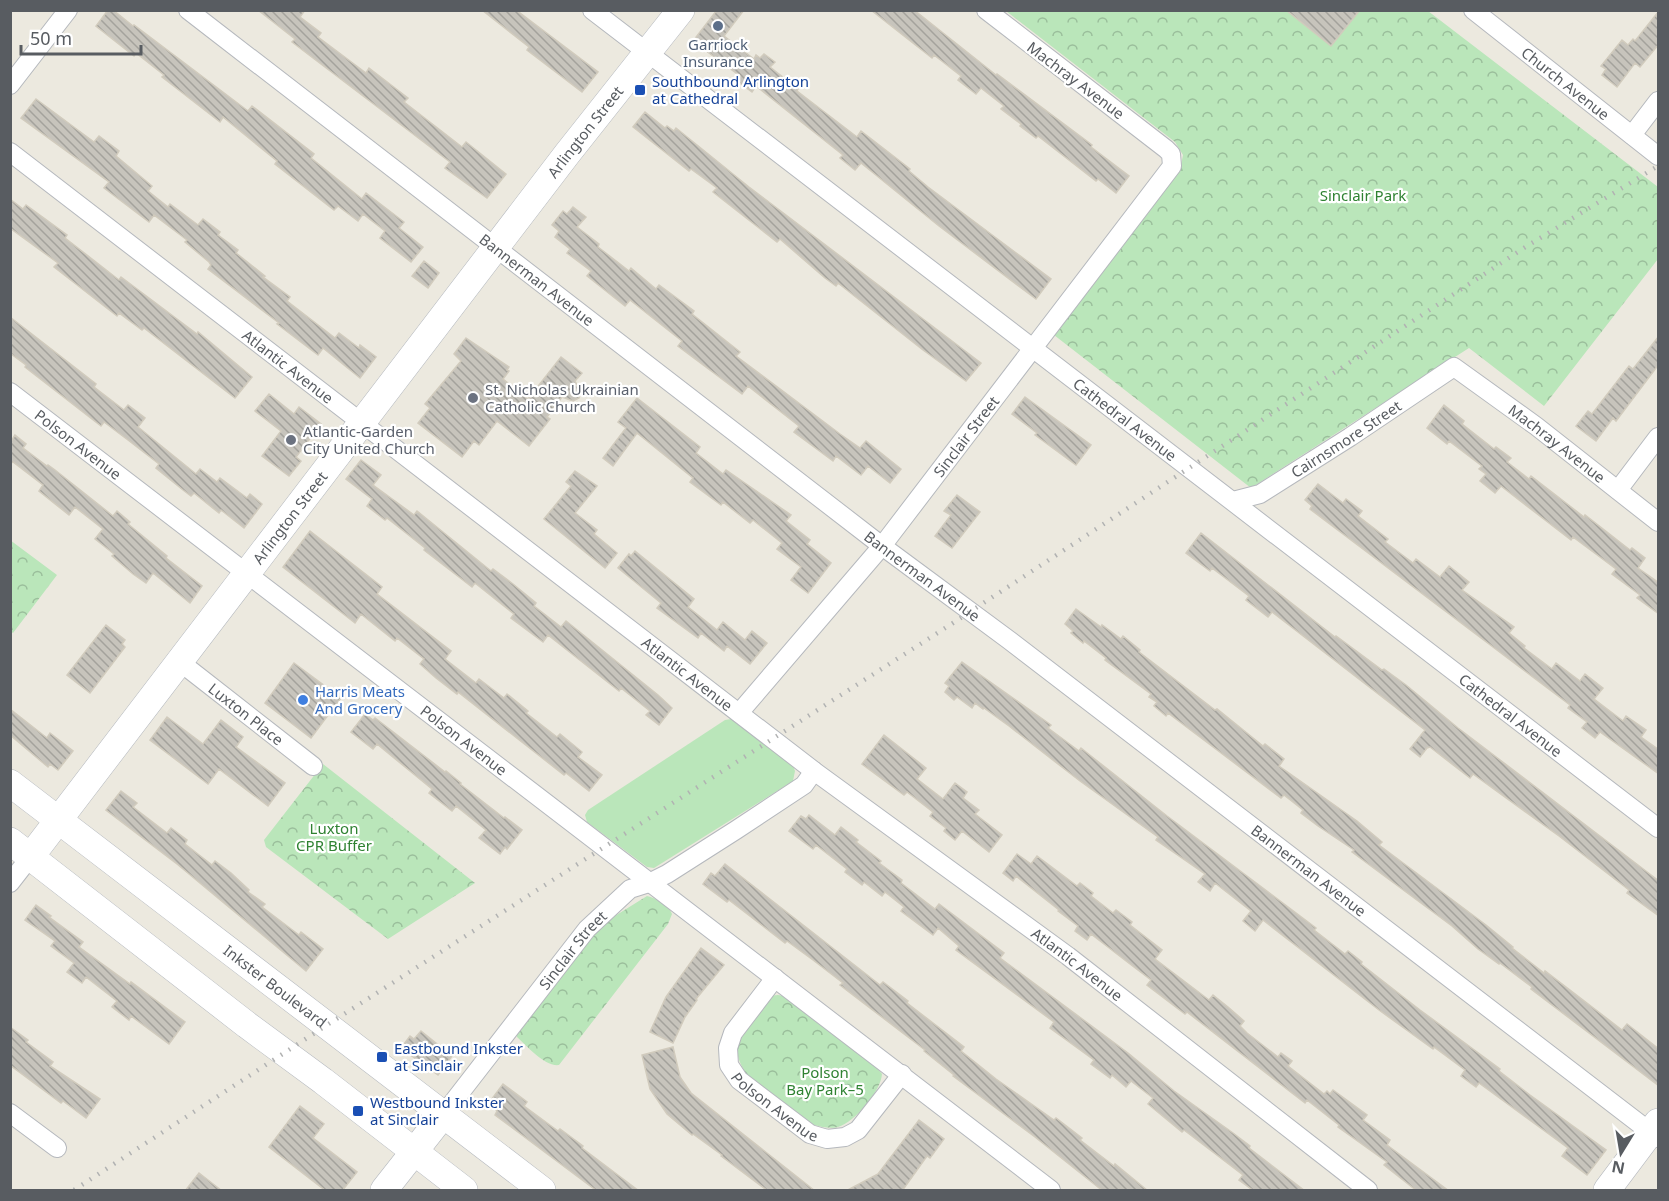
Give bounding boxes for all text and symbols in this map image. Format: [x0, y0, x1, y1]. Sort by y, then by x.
scale bar [21, 18, 141, 56]
marker: Garriock Insurance [711, 19, 725, 33]
text: 50 m [30, 26, 72, 50]
place label: Garriock Insurance [683, 34, 753, 71]
street label: Machray Avenue [1023, 37, 1129, 123]
street label: Church Avenue [1517, 42, 1614, 124]
place label: Southbound Arlington at Cathedral [652, 71, 809, 108]
street label: Arlington Street [543, 81, 628, 182]
marker: Southbound Arlington at Cathedral [633, 83, 647, 97]
park label: Sinclair Park [1320, 185, 1406, 205]
street label: Bannerman Avenue [476, 229, 598, 330]
street label: Atlantic Avenue [239, 325, 338, 408]
street label: Cathedral Avenue [1069, 373, 1181, 465]
place label: St. Nicholas Ukrainian Catholic Church [485, 379, 639, 416]
marker: St. Nicholas Ukrainian Catholic Church [466, 391, 480, 405]
street label: Sinclair Street [928, 391, 1003, 481]
street label: Cairnsmore Street [1287, 395, 1405, 482]
street label: Machray Avenue [1505, 400, 1610, 487]
street label: Polson Avenue [31, 405, 126, 484]
place label: Atlantic-Garden City United Church [303, 421, 435, 458]
marker: Atlantic-Garden City United Church [284, 433, 298, 447]
street label: Arlington Street [248, 466, 332, 568]
street label: Bannerman Avenue [860, 526, 984, 625]
street label: Atlantic Avenue [638, 632, 737, 715]
street label: Cathedral Avenue [1455, 669, 1566, 761]
street label: Luxton Place [205, 678, 288, 749]
place label: Harris Meats And Grocery [315, 681, 405, 718]
marker: Harris Meats And Grocery [296, 693, 310, 707]
street label: Polson Avenue [417, 700, 511, 780]
park label: Luxton CPR Buffer [296, 818, 372, 855]
street label: Bannerman Avenue [1247, 820, 1371, 921]
street label: Sinclair Street [534, 905, 611, 993]
street label: Atlantic Avenue [1028, 923, 1127, 1005]
street label: Inkster Boulevard [220, 940, 331, 1032]
place label: Eastbound Inkster at Sinclair [394, 1038, 523, 1075]
marker: Eastbound Inkster at Sinclair [375, 1050, 389, 1064]
park label: Polson Bay Park–5 [786, 1062, 864, 1099]
street label: Polson Avenue [727, 1068, 820, 1146]
place label: Westbound Inkster at Sinclair [370, 1092, 504, 1129]
marker: Westbound Inkster at Sinclair [351, 1104, 365, 1118]
north arrow [1591, 1123, 1651, 1183]
text: N [1610, 1156, 1627, 1180]

